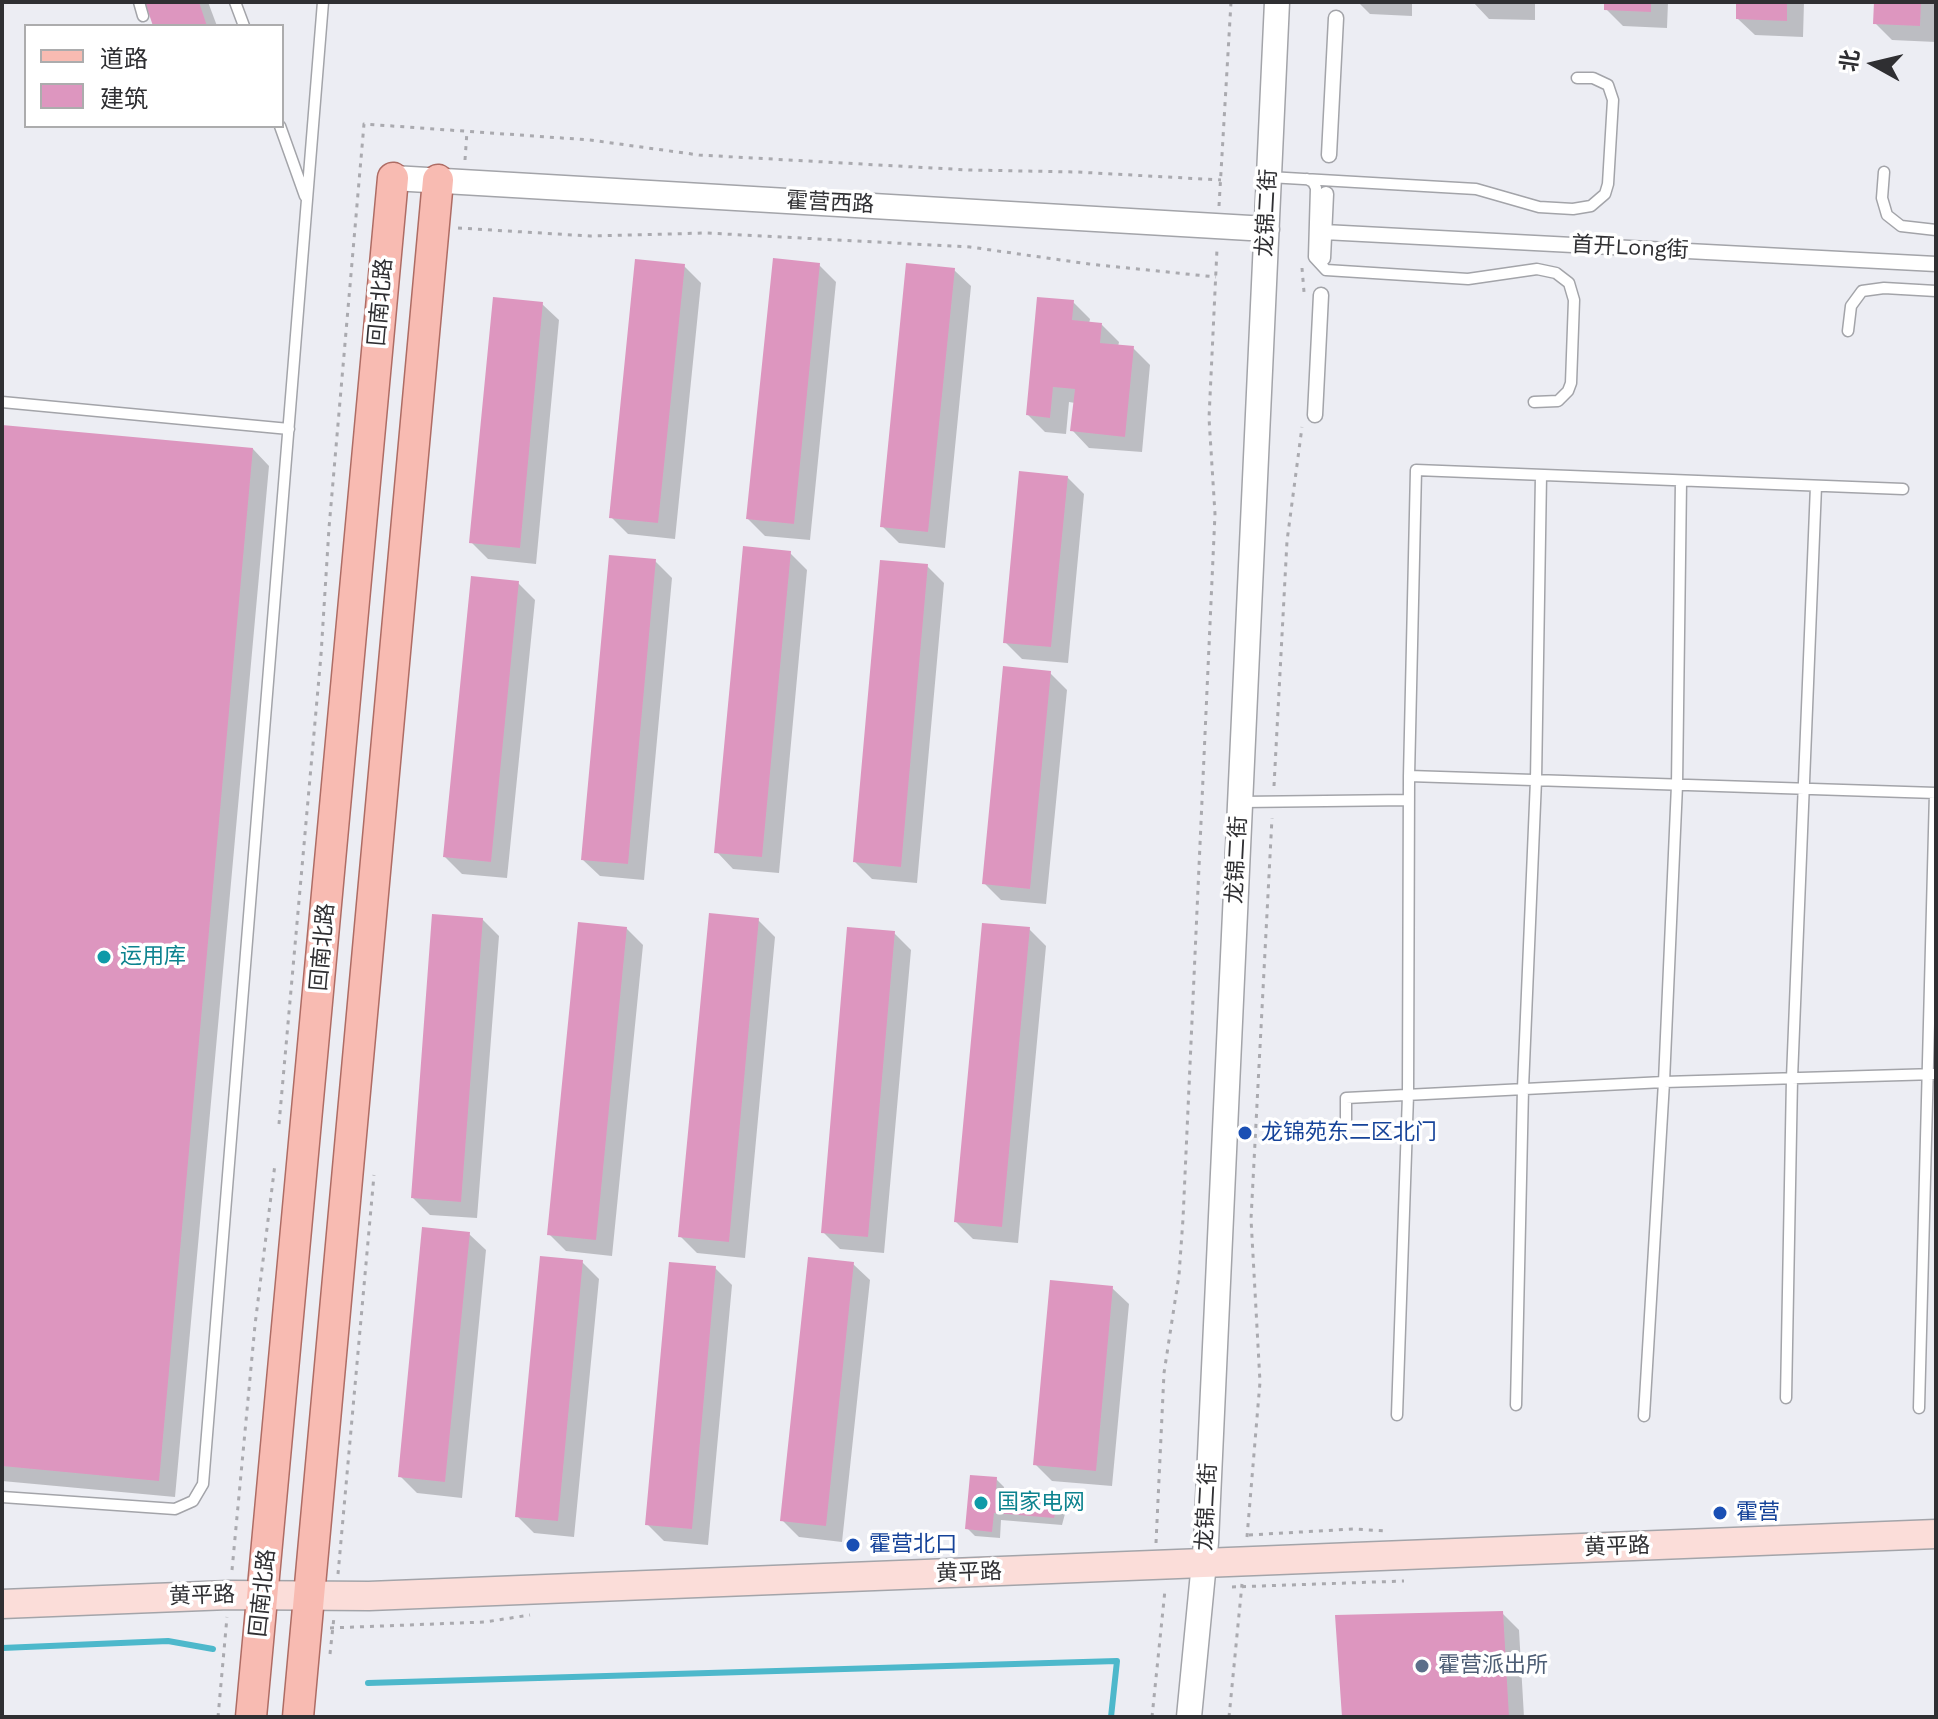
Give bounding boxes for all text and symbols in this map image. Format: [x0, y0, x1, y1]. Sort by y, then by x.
legend [24, 24, 284, 128]
north arrow [1834, 24, 1914, 104]
text: 道路 [100, 45, 148, 73]
text: 北 [1836, 48, 1864, 73]
text: 建筑 [100, 85, 148, 113]
street label: 龙锦二街 [1252, 168, 1282, 258]
street label: 霍营西路 [785, 188, 875, 218]
street label: 首开Long街 [1571, 232, 1689, 264]
street label: 回南北路 [364, 257, 398, 347]
street label: 龙锦二街 [1222, 815, 1252, 905]
street label: 回南北路 [306, 902, 340, 992]
place label: 运用库 [120, 944, 186, 970]
marker: 运用库 [95, 948, 113, 966]
place label: 龙锦苑东二区北门 [1261, 1120, 1437, 1146]
marker: 龙锦苑东二区北门 [1236, 1124, 1254, 1142]
street label: 龙锦二街 [1192, 1462, 1222, 1552]
place label: 国家电网 [997, 1490, 1085, 1516]
marker: 国家电网 [972, 1494, 990, 1512]
place label: 霍营 [1736, 1500, 1780, 1526]
marker: 霍营 [1711, 1504, 1729, 1522]
place label: 霍营北口 [869, 1532, 957, 1558]
street label: 黄平路 [1584, 1533, 1650, 1561]
marker: 霍营北口 [844, 1536, 862, 1554]
street label: 回南北路 [245, 1548, 281, 1638]
street label: 黄平路 [936, 1559, 1002, 1587]
street label: 黄平路 [169, 1582, 235, 1610]
place label: 霍营派出所 [1438, 1653, 1548, 1679]
marker: 霍营派出所 [1413, 1657, 1431, 1675]

